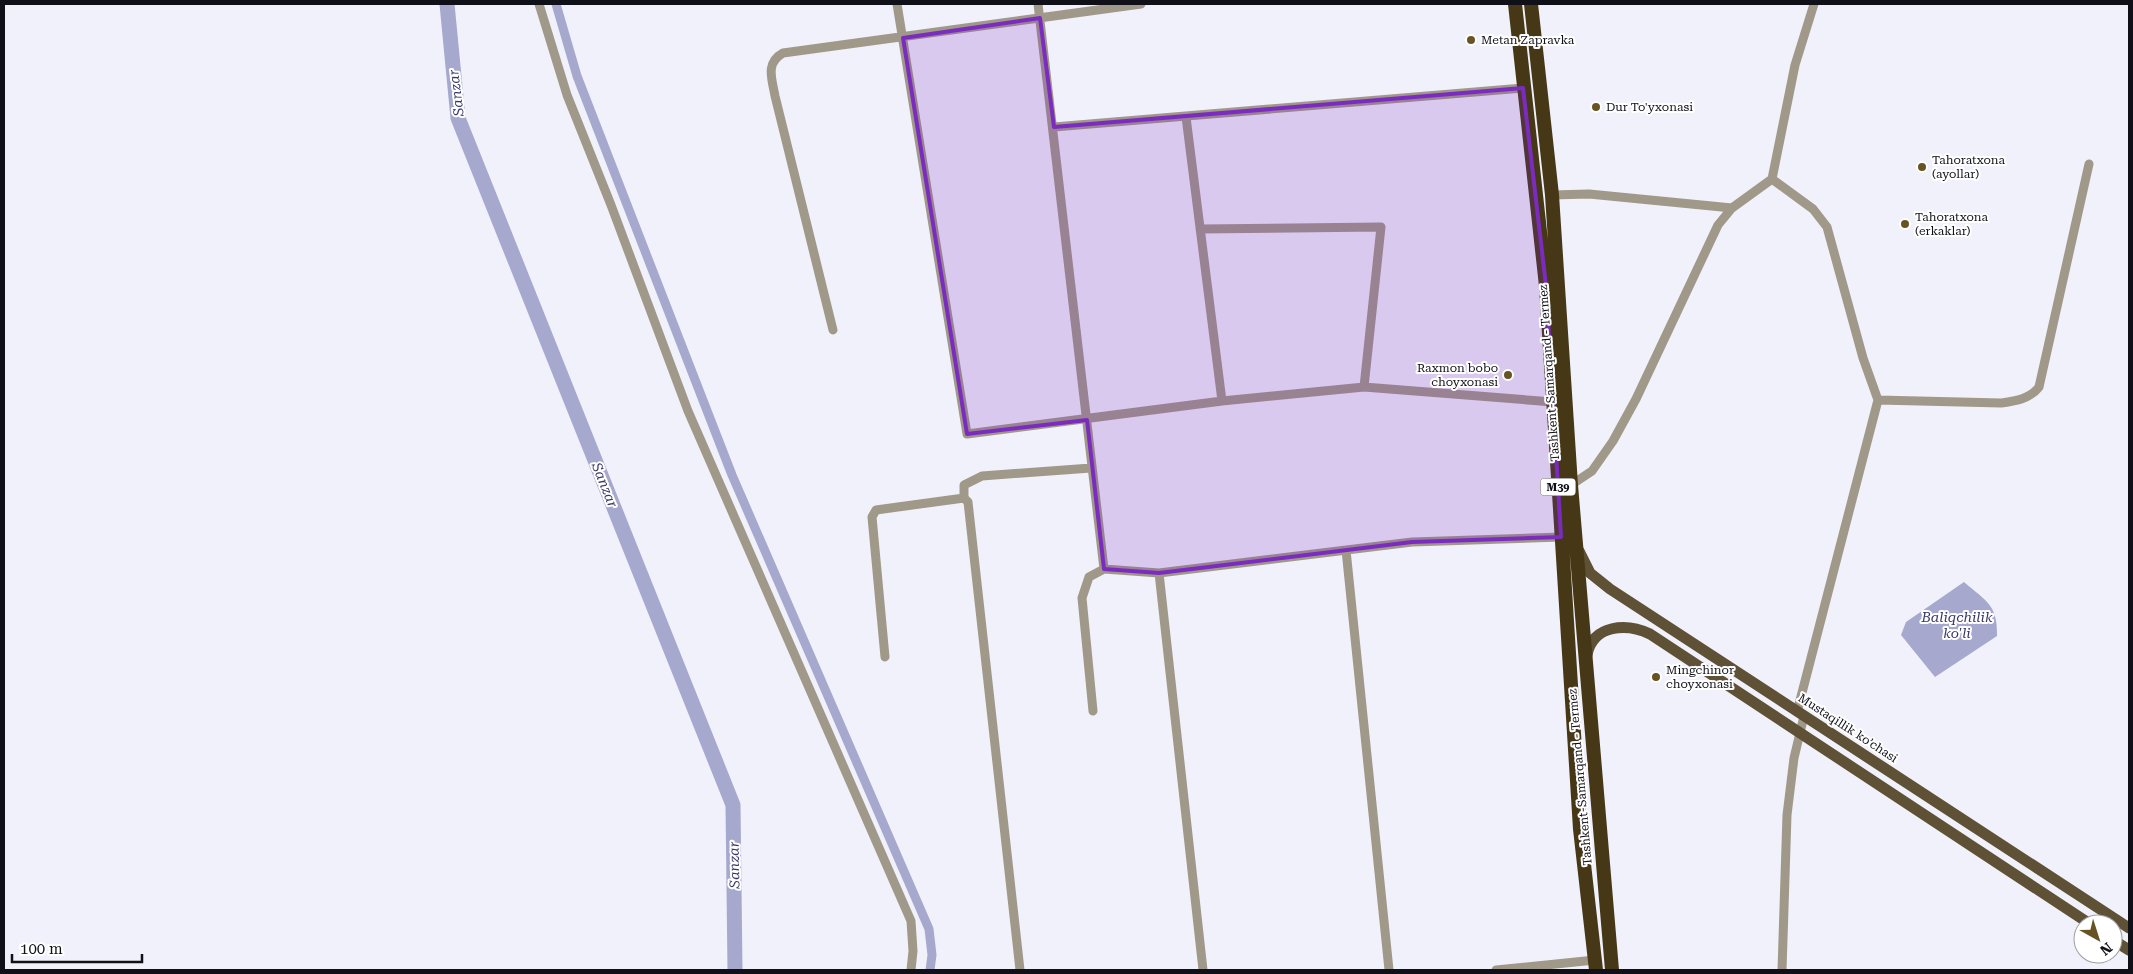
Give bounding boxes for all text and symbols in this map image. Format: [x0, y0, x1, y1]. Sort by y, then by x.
place label: Metan Zapravka [1481, 33, 1575, 47]
marker: Metan Zapravka [1465, 34, 1477, 46]
water label: Sanzar [445, 69, 467, 118]
place label: Dur To'yxonasi [1606, 100, 1693, 114]
marker: Dur To'yxonasi [1590, 101, 1602, 113]
place label: Tahoratxona (ayollar) [1932, 153, 2006, 181]
marker: Tahoratxona (ayollar) [1916, 161, 1928, 173]
place label: Tahoratxona (erkaklar) [1915, 210, 1989, 238]
marker: Tahoratxona (erkaklar) [1899, 218, 1911, 230]
street label: Tashkent-Samarqand - Termez [1536, 284, 1562, 462]
place label: Raxmon bobo choyxonasi [1417, 361, 1498, 389]
marker: Raxmon bobo choyxonasi [1502, 369, 1514, 381]
water label: Sanzar [588, 459, 621, 510]
road number: M39 [1540, 478, 1576, 496]
water label: Baliqchilik ko'li [1920, 609, 1993, 641]
place label: Mingchinor choyxonasi [1666, 663, 1734, 691]
marker: Mingchinor choyxonasi [1650, 671, 1662, 683]
street label: Tashkent-Samarqand - Termez [1565, 688, 1595, 866]
street label: Mustaqillik ko’chasi [1796, 691, 1900, 765]
water label: Sanzar [726, 841, 742, 890]
north arrow [2073, 914, 2123, 964]
scale bar [12, 932, 142, 964]
text: N [2097, 939, 2115, 959]
text: 100 m [20, 940, 63, 958]

